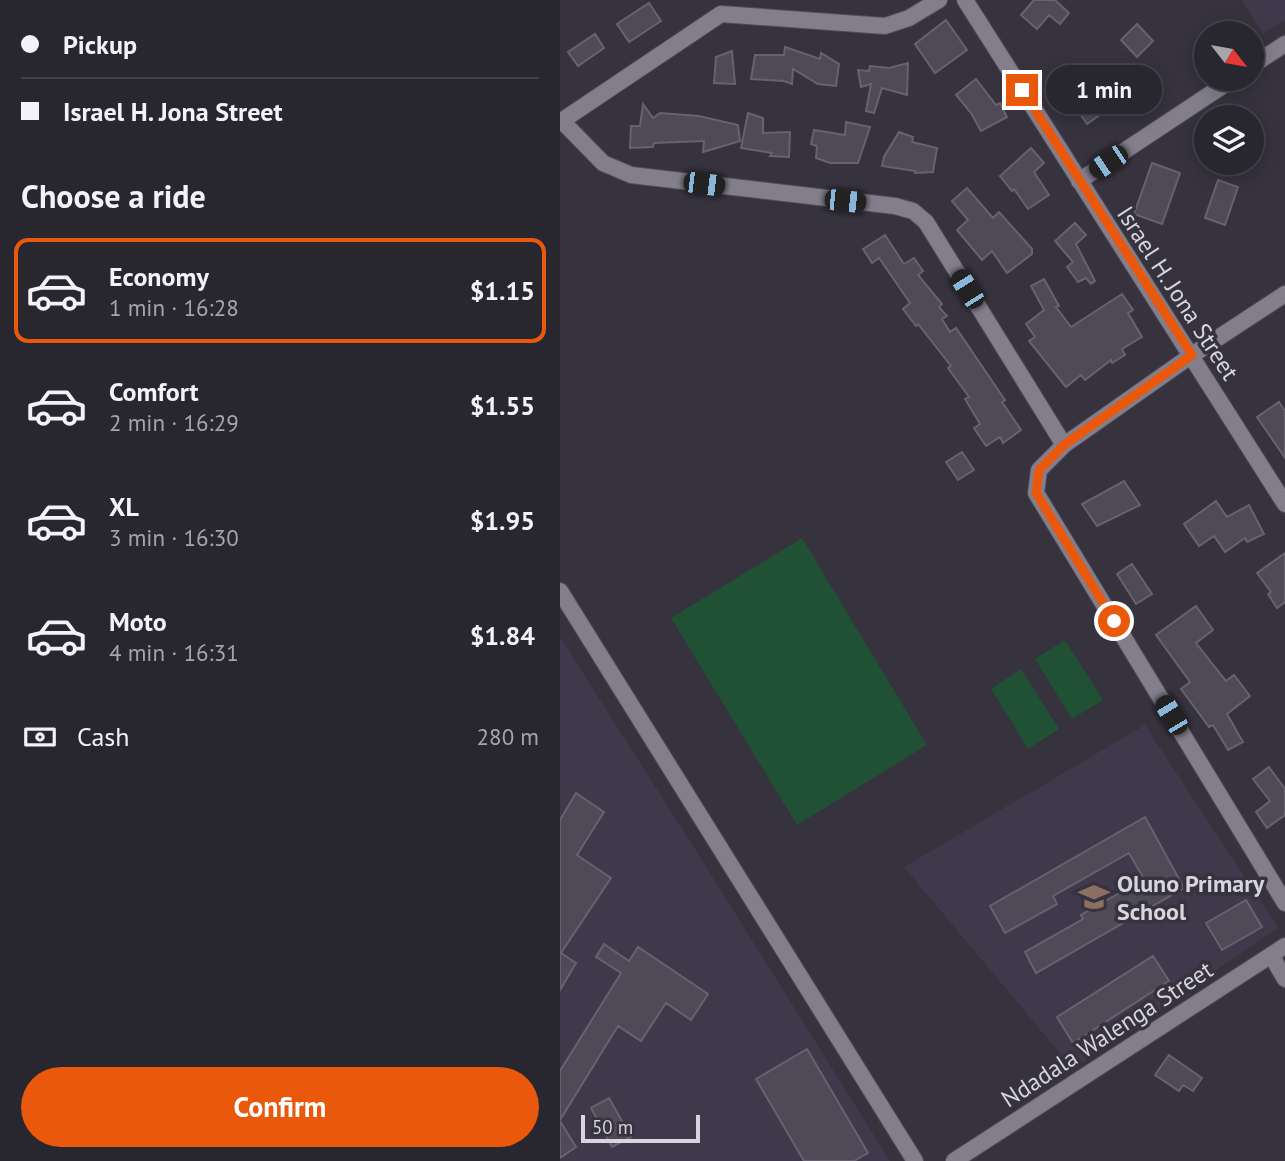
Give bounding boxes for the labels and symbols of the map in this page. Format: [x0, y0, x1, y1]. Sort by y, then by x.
north arrow [1194, 21, 1264, 91]
callout: 1 min [1046, 66, 1162, 114]
route end [1006, 74, 1038, 106]
car [1085, 142, 1132, 182]
car [682, 171, 727, 197]
car [824, 188, 867, 214]
street label: Israel H. Jona Street [1110, 200, 1246, 386]
car [947, 266, 988, 312]
route start [1098, 605, 1130, 637]
car [1152, 692, 1191, 738]
place label: Oluno Primary School [1117, 868, 1265, 927]
school or university icon: Oluno Primary School [1077, 880, 1111, 914]
street label: Ndadala Walenga Street [995, 954, 1219, 1114]
scale bar [581, 1112, 700, 1144]

